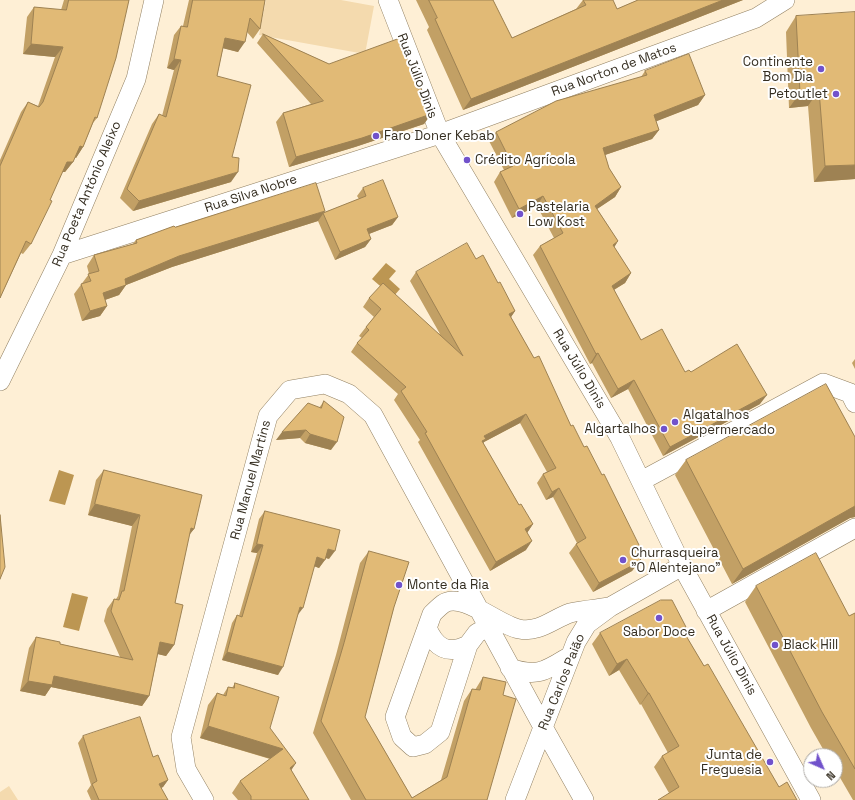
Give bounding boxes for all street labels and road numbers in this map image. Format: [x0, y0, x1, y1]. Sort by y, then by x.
street label: Rua Júlio Dinis [394, 31, 440, 121]
street label: Rua Norton de Matos [549, 40, 679, 100]
street label: Rua Poeta António Aleixo [49, 119, 125, 269]
street label: Rua Silva Nobre [203, 172, 299, 216]
street label: Rua Júlio Dinis [549, 326, 609, 412]
street label: Rua Manuel Martins [228, 418, 274, 542]
street label: Rua Júlio Dinis [702, 612, 760, 698]
street label: Rua Carlos Paião [536, 631, 588, 733]

